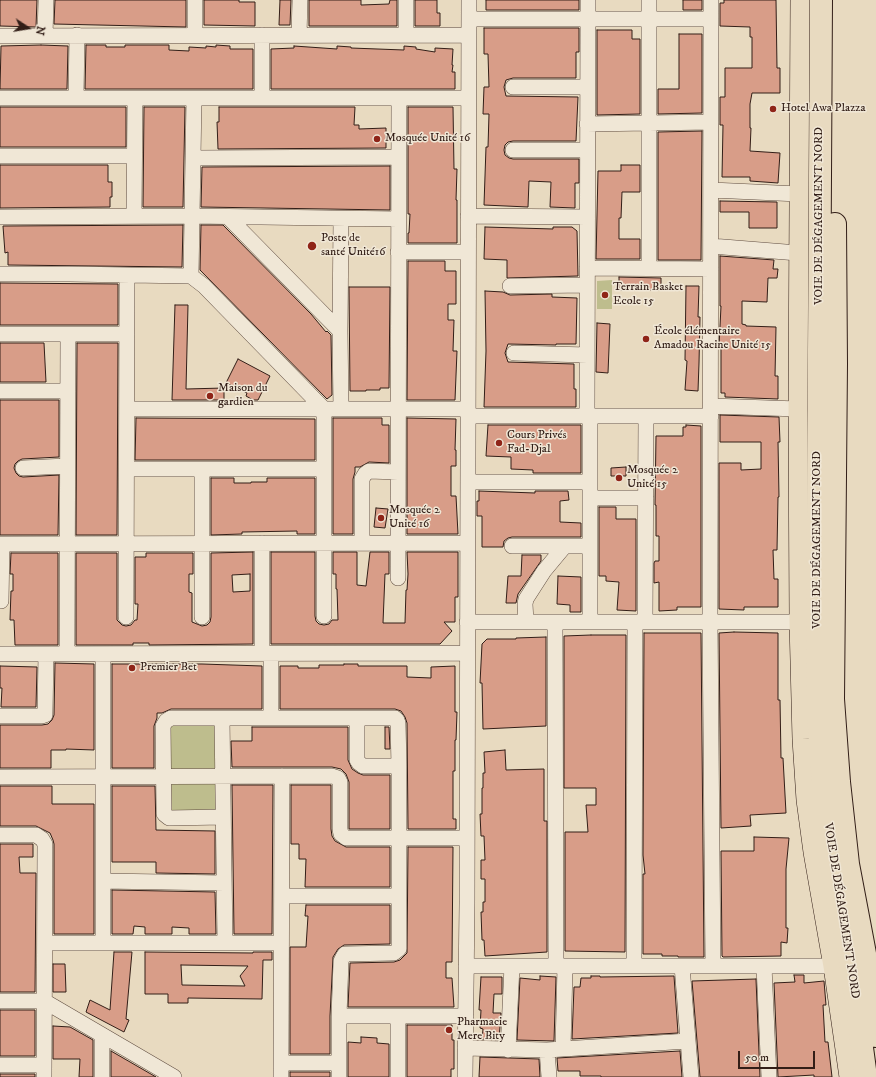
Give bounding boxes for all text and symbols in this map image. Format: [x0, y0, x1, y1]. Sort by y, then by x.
north arrow [8, 8, 48, 48]
text: N [32, 25, 48, 36]
place label: Hotel Awa Plazza [781, 102, 866, 116]
marker: Hotel Awa Plazza [768, 104, 778, 114]
street label: VOIE DE DÉGAGEMENT NORD [813, 127, 827, 305]
place label: Mosquée Unité 16 [385, 132, 470, 146]
marker: Mosquée Unité 16 [372, 134, 382, 144]
place label: Poste de santé Unité16 [321, 232, 385, 260]
marker: Poste de santé Unité16 [306, 240, 318, 252]
place label: Terrain Basket Ecole 15 [613, 281, 683, 309]
marker: Terrain Basket Ecole 15 [600, 290, 610, 300]
place label: École élémentaire Amadou Racine Unité 15 [654, 325, 771, 353]
marker: École élémentaire Amadou Racine Unité 15 [641, 334, 651, 344]
place label: Maison du gardien [218, 382, 268, 410]
marker: Maison du gardien [205, 391, 215, 401]
place label: Cours Privés Fad-Djal [507, 429, 566, 457]
marker: Cours Privés Fad-Djal [494, 438, 504, 448]
street label: VOIE DE DÉGAGEMENT NORD [811, 451, 825, 629]
place label: Mosquée 2 Unité 15 [627, 464, 678, 492]
marker: Mosquée 2 Unité 15 [614, 473, 624, 483]
place label: Mosquée 2 Unité 16 [389, 504, 440, 532]
marker: Mosquée 2 Unité 16 [376, 513, 386, 523]
place label: Premier Bet [140, 661, 197, 675]
marker: Premier Bet [127, 663, 137, 673]
street label: VOIE DE DÉGAGEMENT NORD [820, 822, 862, 1000]
place label: Pharmacie Mere Bity [457, 1016, 507, 1044]
marker: Pharmacie Mere Bity [444, 1025, 454, 1035]
scale bar [740, 1043, 817, 1069]
text: 50 m [745, 1050, 769, 1065]

